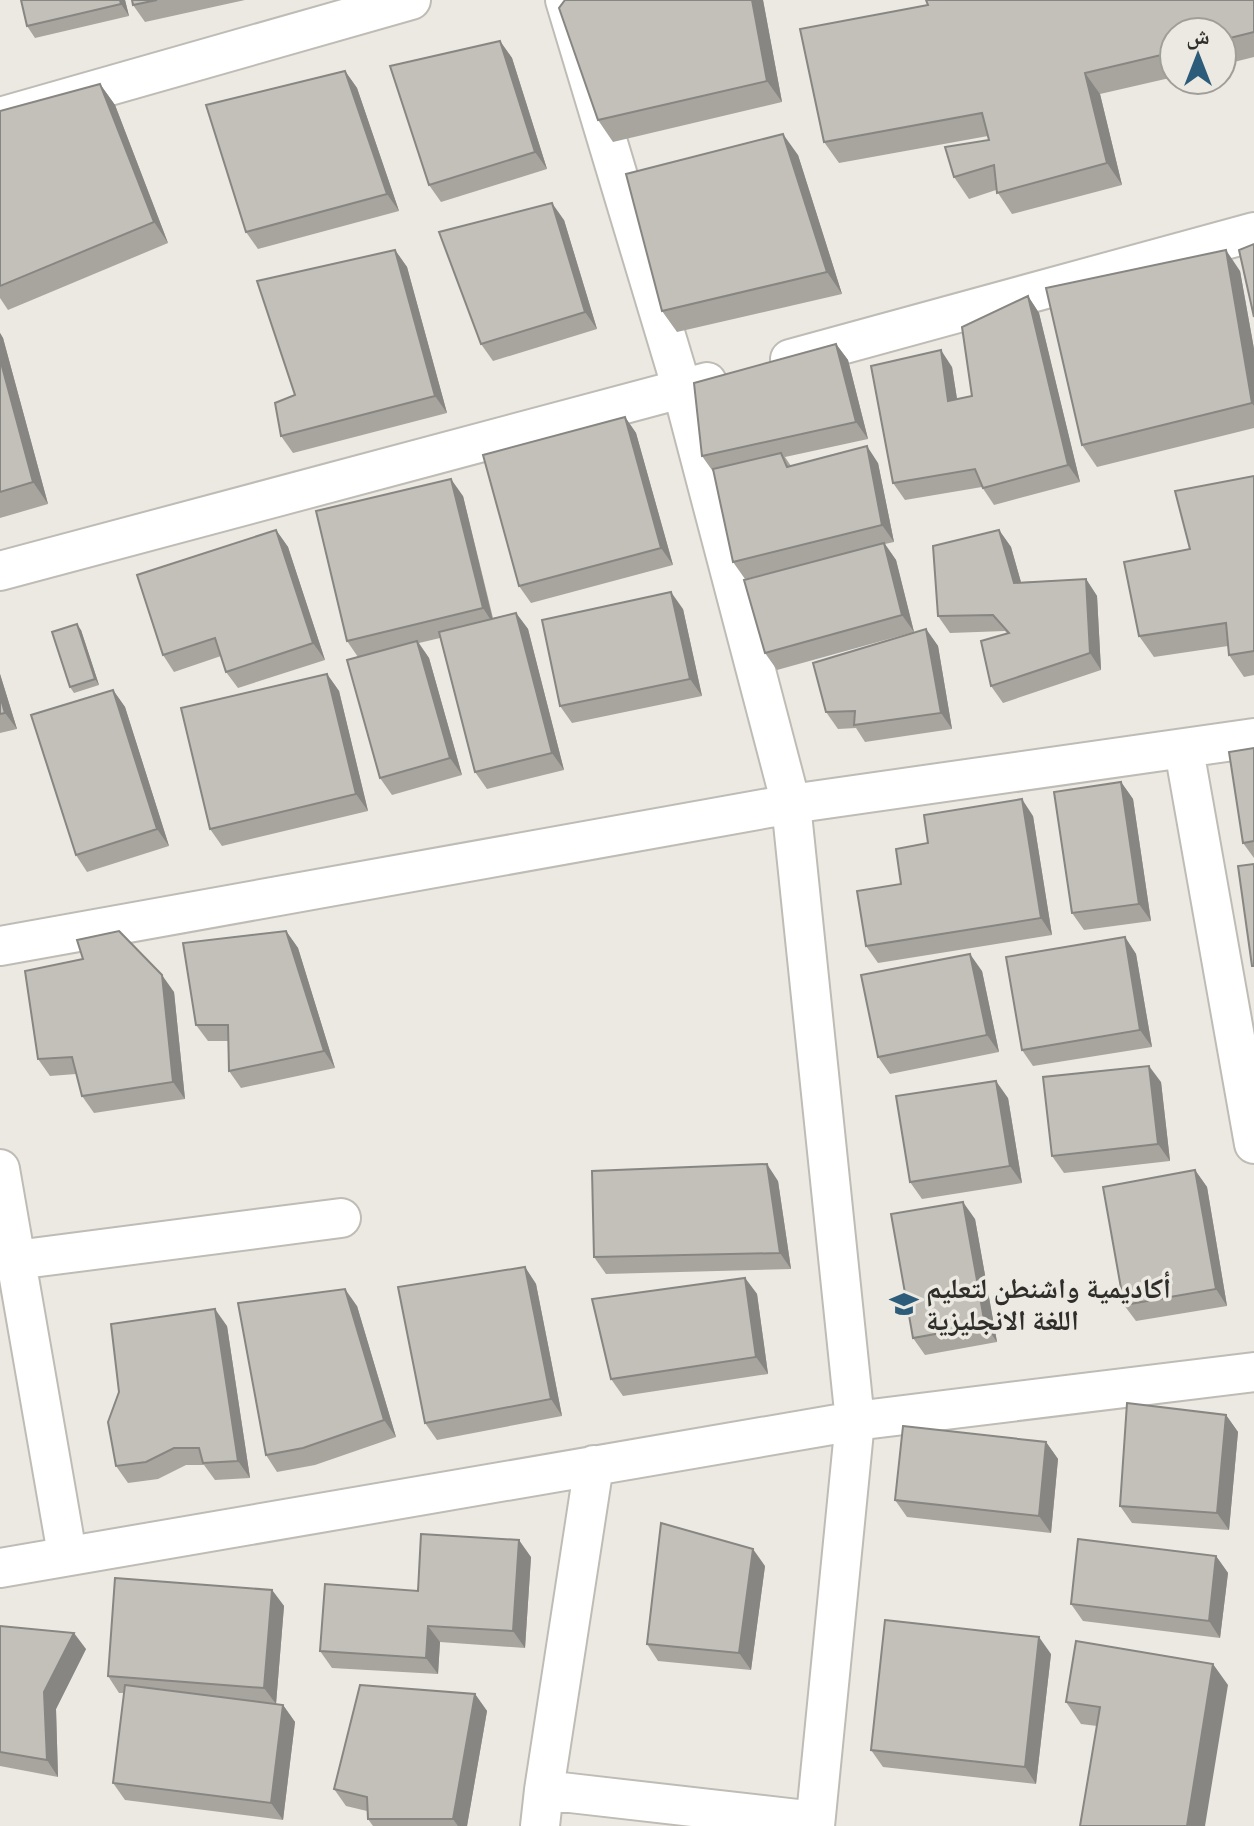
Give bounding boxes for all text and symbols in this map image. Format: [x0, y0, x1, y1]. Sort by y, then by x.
north arrow [1158, 16, 1238, 96]
text: ش [1186, 21, 1210, 51]
place label: أكاديمية واشنطن لتعليم اللغة الانجليزية [926, 1269, 1171, 1339]
school or university icon: أكاديمية واشنطن لتعليم اللغة الانجليزية [889, 1289, 919, 1319]

